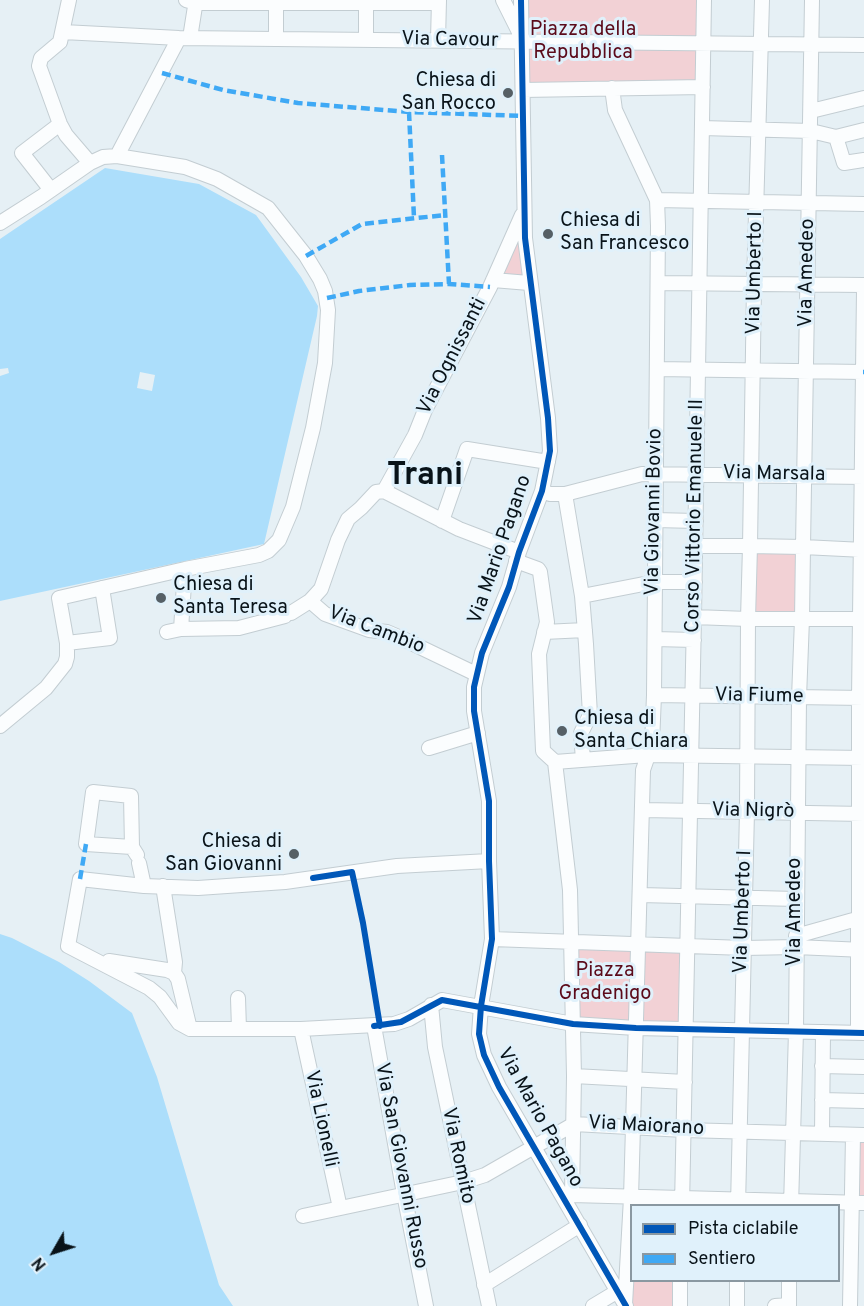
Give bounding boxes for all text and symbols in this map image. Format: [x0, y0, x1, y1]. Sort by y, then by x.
park label: Piazza della Repubblica [530, 19, 636, 66]
street label: Via Cavour [401, 28, 499, 54]
place label: Chiesa di San Rocco [402, 70, 496, 117]
marker: Chiesa di San Rocco [501, 86, 515, 100]
place label: Chiesa di San Francesco [560, 210, 689, 257]
street label: Via Umberto I [743, 211, 769, 335]
street label: Via Amedeo [795, 218, 821, 328]
marker: Chiesa di San Francesco [541, 227, 555, 241]
street label: Via Ognissanti [413, 295, 493, 419]
street label: Corso Vittorio Emanuele II [682, 399, 710, 633]
street label: Via Giovanni Bovio [642, 428, 668, 596]
district label: Trani [387, 459, 463, 497]
street label: Via Marsala [722, 462, 826, 488]
street label: Via Mario Pagano [464, 472, 538, 628]
place label: Chiesa di Santa Teresa [173, 574, 288, 621]
marker: Chiesa di Santa Teresa [154, 591, 168, 605]
street label: Via Cambio [324, 602, 428, 660]
street label: Via Fiume [714, 684, 804, 710]
place label: Chiesa di Santa Chiara [574, 708, 688, 755]
marker: Chiesa di Santa Chiara [555, 724, 569, 738]
street label: Via Nigrò [711, 799, 795, 825]
place label: Chiesa di San Giovanni [165, 831, 282, 878]
marker: Chiesa di San Giovanni [287, 847, 301, 861]
street label: Via Umberto I [730, 850, 758, 974]
street label: Via Amedeo [784, 858, 808, 966]
park label: Piazza Gradenigo [559, 960, 651, 1007]
street label: Via Mario Pagano [491, 1044, 587, 1192]
street label: Via San Giovanni Russo [368, 1061, 432, 1271]
street label: Via Lionelli [298, 1068, 342, 1170]
street label: Via Romito [435, 1106, 479, 1206]
street label: Via Maiorano [587, 1112, 705, 1142]
legend [630, 1204, 840, 1282]
text: Pista ciclabile [688, 1218, 798, 1241]
north arrow [24, 1222, 84, 1282]
text: Sentiero [688, 1248, 756, 1271]
text: N [29, 1253, 51, 1274]

